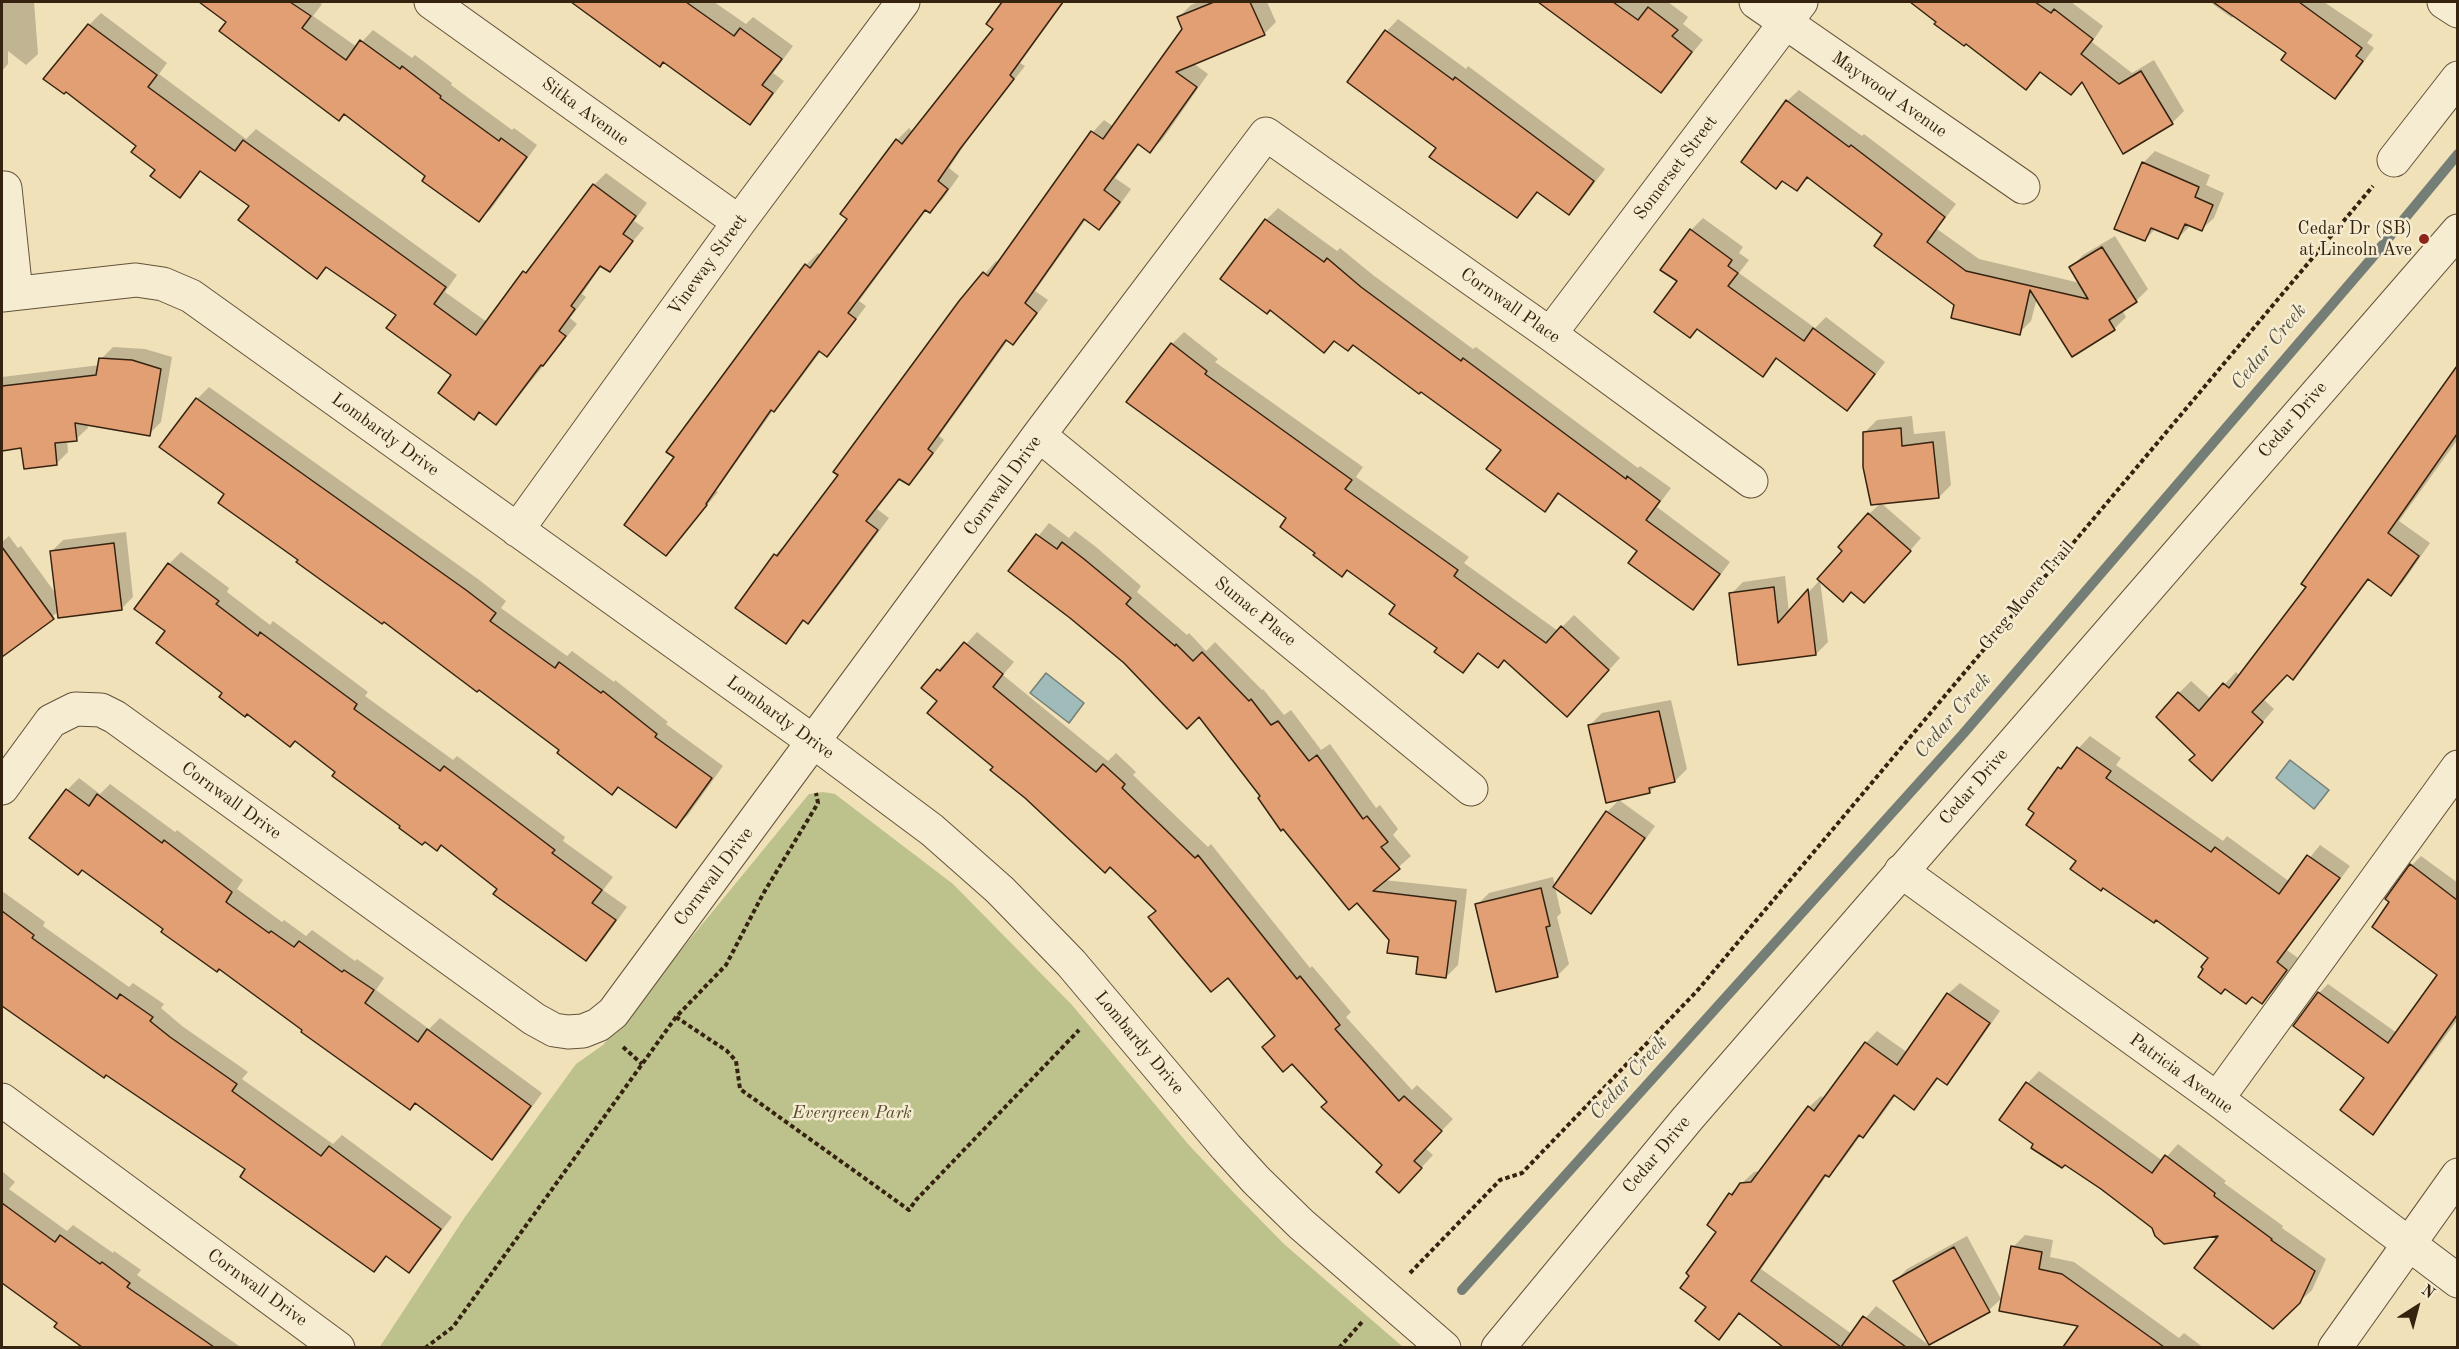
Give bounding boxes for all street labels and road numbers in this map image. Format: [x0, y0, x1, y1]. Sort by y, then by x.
street label: Maywood Avenue [1827, 47, 1951, 143]
street label: Sitka Avenue [537, 73, 633, 151]
street label: Somerset Street [1630, 112, 1722, 224]
street label: Vineway Street [664, 210, 752, 320]
street label: Cornwall Place [1456, 264, 1564, 348]
street label: Cedar Drive [2254, 377, 2332, 463]
street label: Lombardy Drive [327, 389, 443, 481]
street label: Cornwall Drive [959, 432, 1047, 540]
street label: Greg Moore Trail [1975, 537, 2079, 655]
street label: Sumac Place [1210, 572, 1300, 652]
street label: Lombardy Drive [722, 672, 838, 764]
street label: Cedar Drive [1935, 744, 2013, 830]
street label: Cornwall Drive [177, 757, 285, 845]
street label: Cornwall Drive [670, 823, 758, 931]
street label: Lombardy Drive [1090, 987, 1188, 1099]
street label: Patricia Avenue [2125, 1029, 2237, 1119]
street label: Cedar Drive [1618, 1112, 1696, 1198]
street label: Cornwall Drive [203, 1244, 311, 1332]

